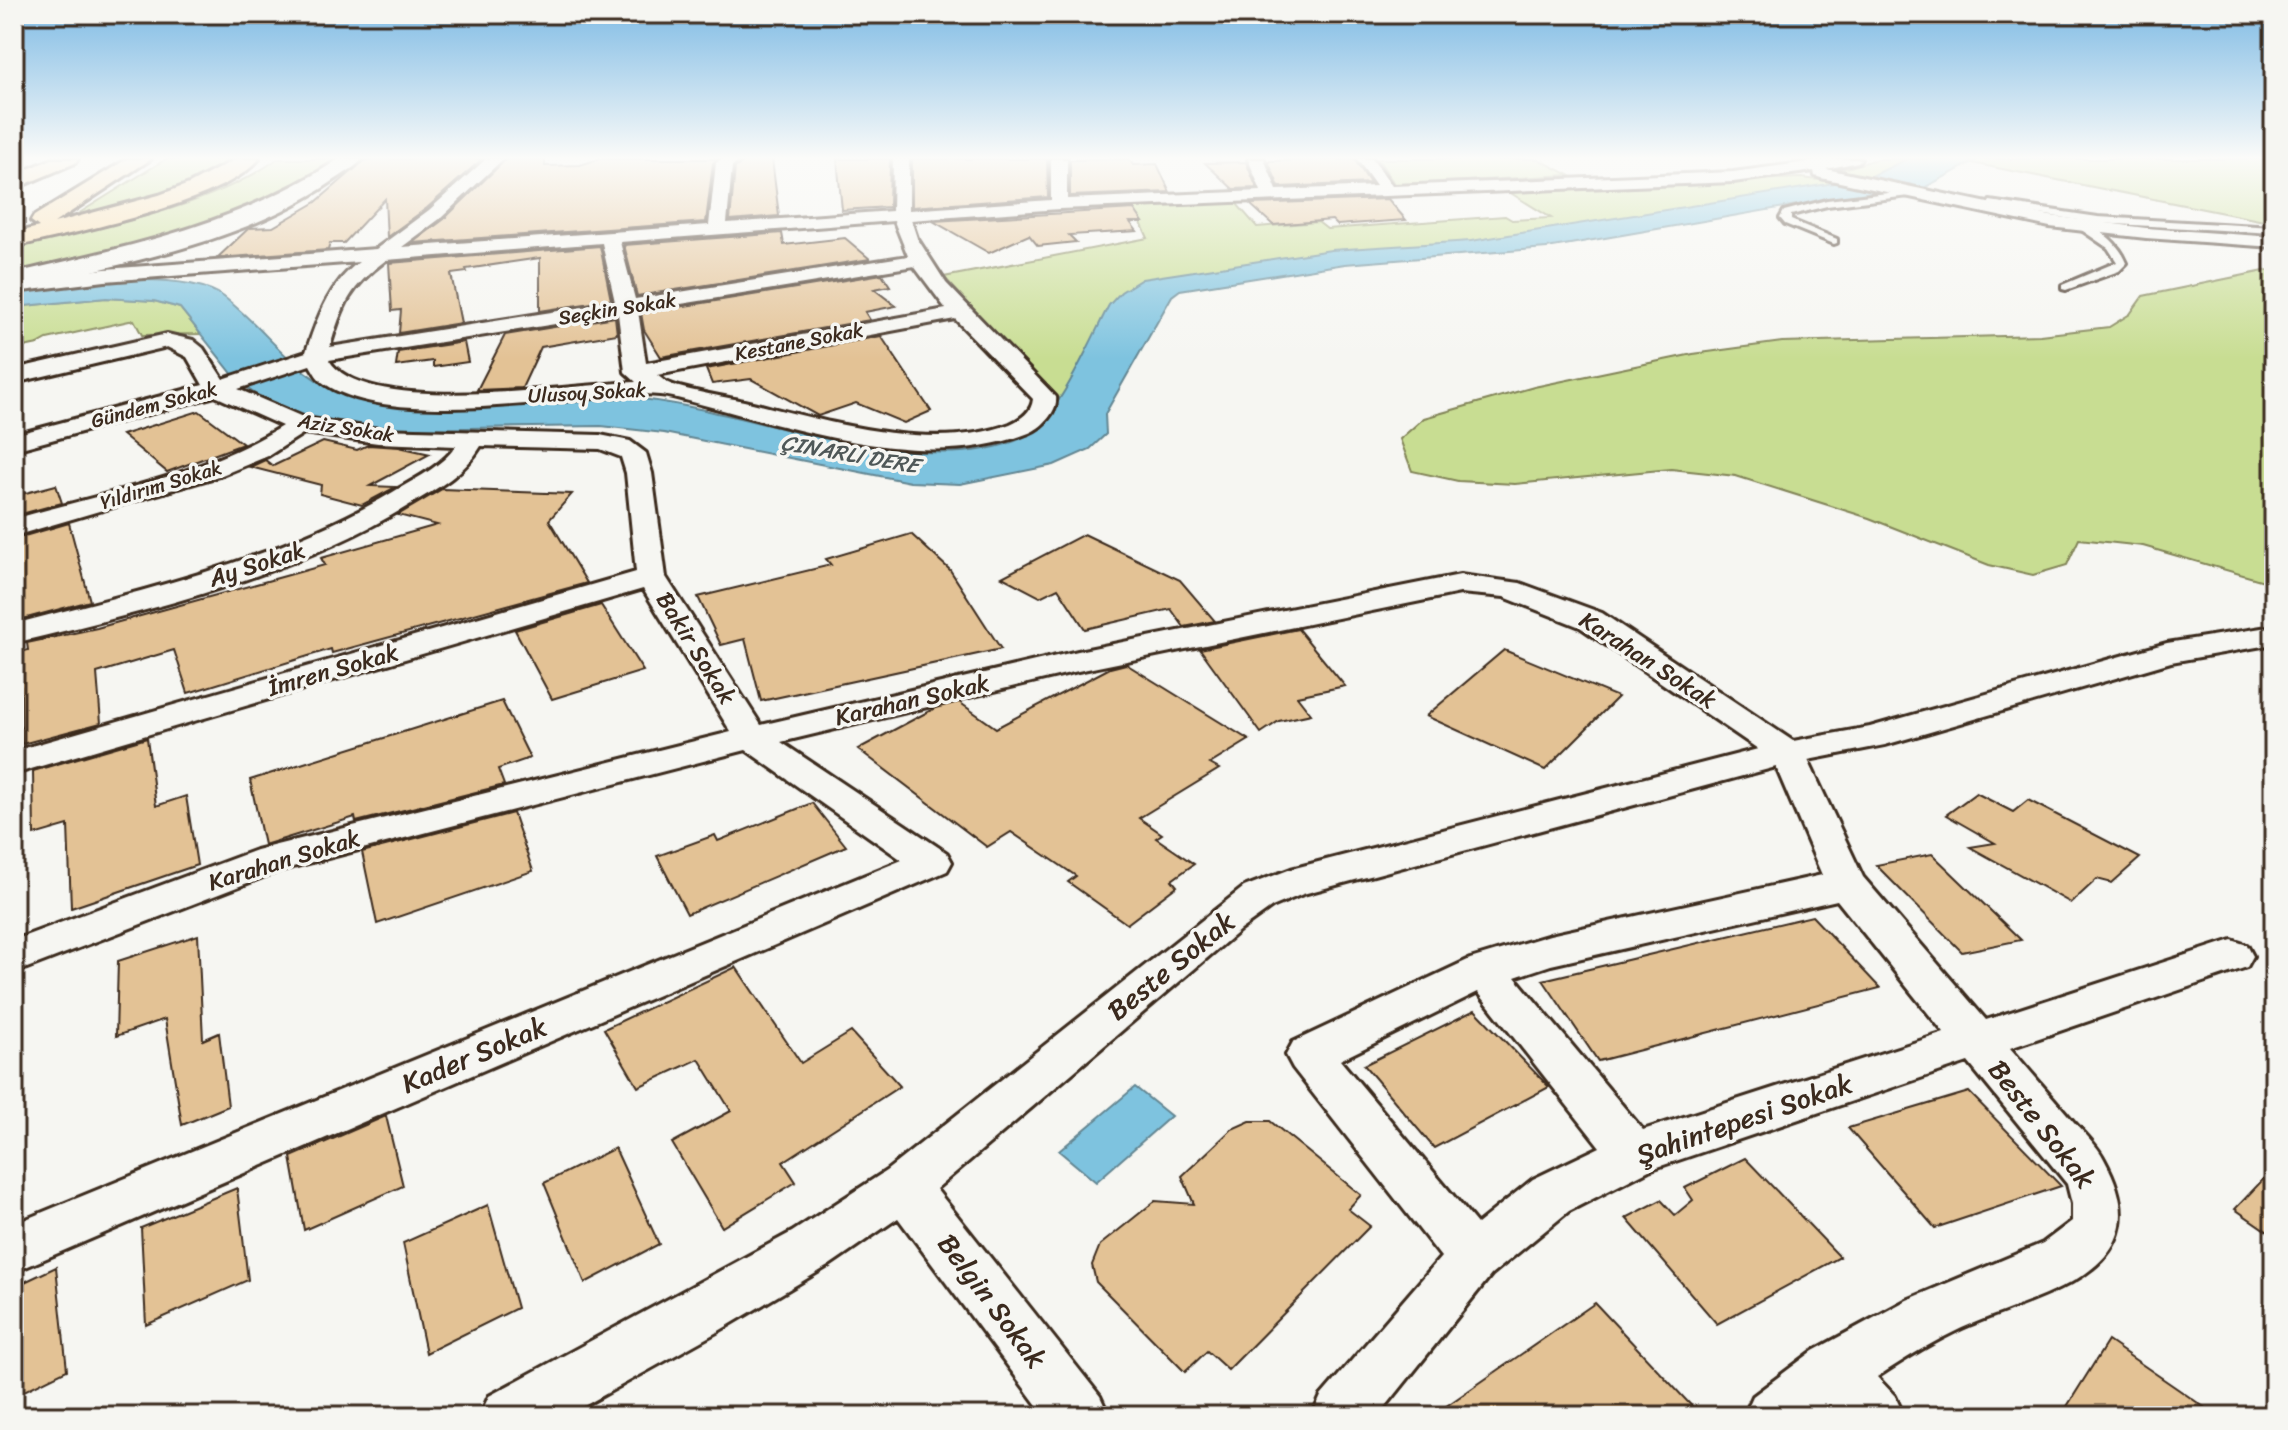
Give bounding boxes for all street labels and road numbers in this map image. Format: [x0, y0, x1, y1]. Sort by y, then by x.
street label: Seçkin Sokak [556, 282, 679, 336]
street label: Kestane Sokak [732, 312, 867, 372]
street label: Gündem Sokak [87, 371, 221, 439]
street label: Ulusoy Sokak [527, 372, 647, 414]
street label: Aziz Sokak [294, 403, 397, 453]
street label: Yıldırım Sokak [96, 450, 226, 520]
street label: Ay Sokak [202, 529, 311, 600]
street label: Bakir Sokak [645, 583, 748, 713]
street label: Karahan Sokak [1571, 600, 1726, 721]
street label: İmren Sokak [262, 631, 404, 709]
street label: Karahan Sokak [831, 662, 994, 738]
street label: Karahan Sokak [203, 817, 366, 903]
street label: Beste Sokak [1096, 898, 1246, 1034]
street label: Kader Sokak [393, 1002, 555, 1108]
street label: Beste Sokak [1975, 1048, 2109, 1200]
street label: Şahintepesi Sokak [1629, 1059, 1859, 1179]
street label: Belgin Sokak [924, 1223, 1060, 1380]

